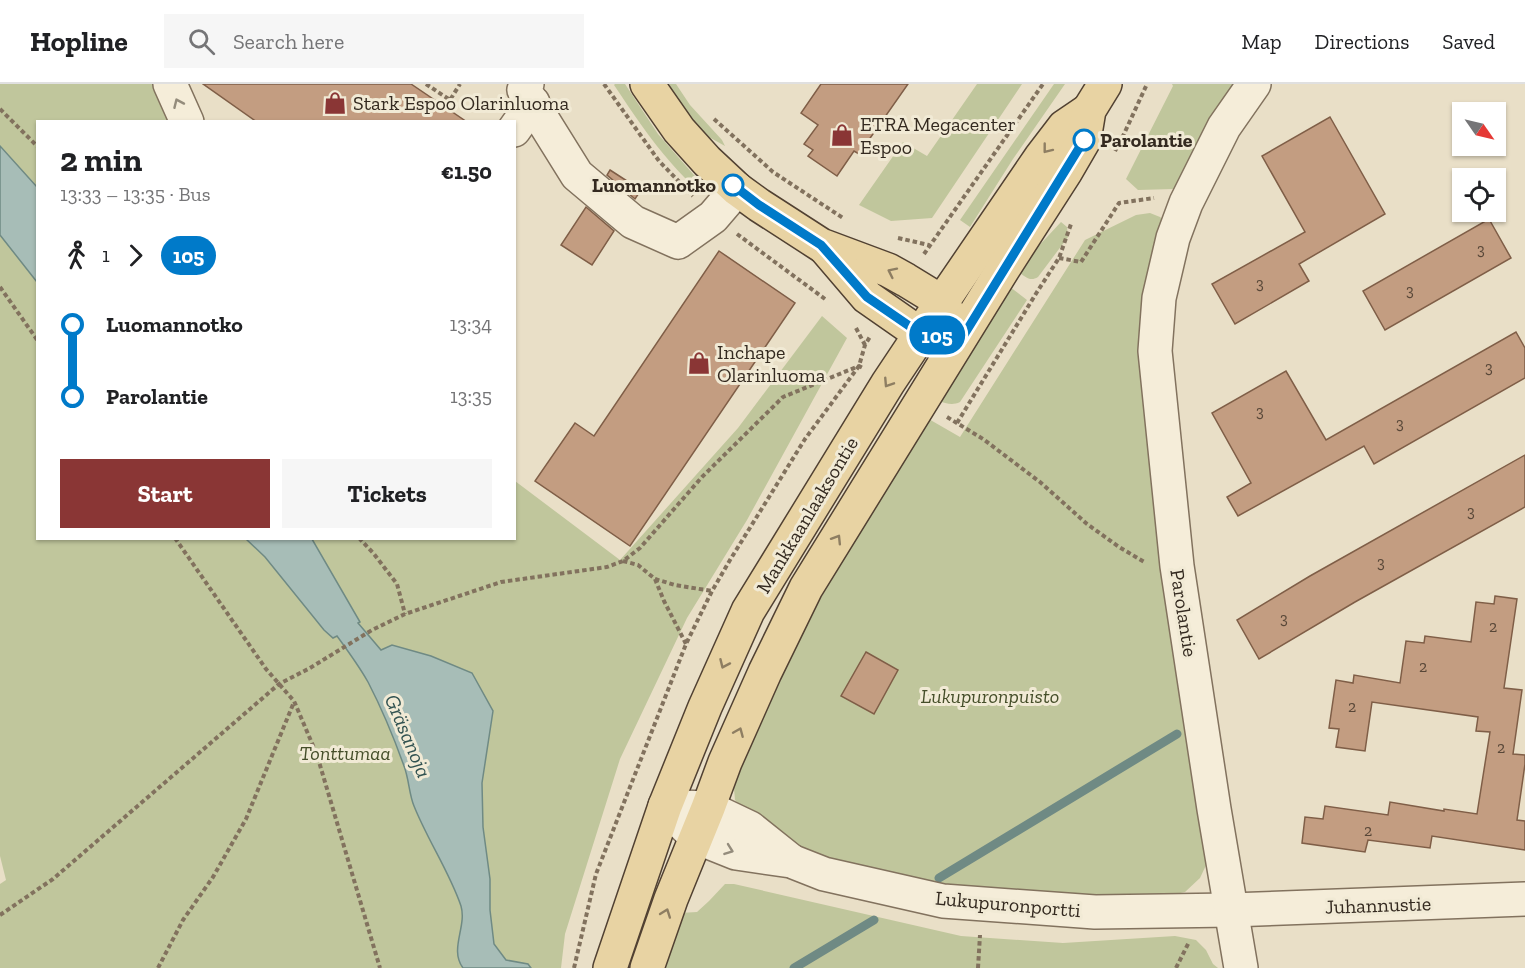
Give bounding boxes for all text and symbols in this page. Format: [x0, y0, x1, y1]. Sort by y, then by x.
search box [164, 14, 584, 68]
text: Hopline [30, 25, 128, 58]
icon: search [185, 25, 218, 58]
text: Search here [233, 28, 344, 55]
text: Map [1242, 29, 1282, 54]
text: Directions [1315, 29, 1409, 54]
text: Saved [1442, 29, 1495, 54]
shop icon: Stark Espoo Olarinluoma [322, 90, 348, 116]
place label: Stark Espoo Olarinluoma [353, 91, 569, 115]
one-way arrow [174, 98, 186, 109]
north arrow [1452, 102, 1506, 156]
map controls [1452, 102, 1506, 222]
place label: ETRA Megacenter Espoo [860, 112, 1016, 159]
shop icon: ETRA Megacenter Espoo [829, 122, 855, 148]
place label: Parolantie [1100, 128, 1193, 152]
marker: Parolantie [1073, 129, 1095, 151]
text: 2 min [60, 140, 142, 179]
one-way arrow [1044, 143, 1055, 154]
text: €1.50 [441, 158, 492, 185]
button: locate [1452, 168, 1506, 222]
place label: Luomannotko [592, 173, 717, 197]
marker: Luomannotko [722, 174, 744, 196]
text: 13:33 – 13:35 · Bus [60, 182, 211, 206]
icon: walk [60, 239, 93, 272]
icon: forward [119, 239, 152, 272]
house number: 3 [1477, 240, 1485, 259]
text: 1 [102, 243, 110, 267]
text: 105 [173, 243, 204, 268]
one-way arrow [887, 268, 898, 280]
house number: 3 [1256, 274, 1264, 293]
house number: 3 [1406, 281, 1414, 300]
text: Luomannotko [106, 311, 243, 338]
text: 13:34 [449, 312, 492, 336]
line badge: 105 [902, 316, 972, 354]
text: 105 [921, 323, 953, 348]
place label: Inchape Olarinluoma [717, 340, 826, 387]
shop icon: Inchape Olarinluoma [686, 350, 712, 376]
house number: 3 [1485, 358, 1493, 377]
one-way arrow [884, 376, 895, 387]
text: Parolantie [106, 383, 208, 410]
text: 13:35 [450, 384, 492, 408]
house number: 3 [1256, 402, 1264, 421]
house number: 3 [1396, 414, 1404, 433]
street label: Mankkaanlaaksontie [751, 432, 863, 598]
button: Start [60, 459, 270, 528]
button: Tickets [282, 459, 492, 528]
house number: 3 [1467, 502, 1475, 521]
one-way arrow [829, 535, 841, 545]
house number: 3 [1377, 553, 1385, 572]
street label: Parolantie [1165, 567, 1203, 659]
house number: 3 [1280, 609, 1288, 628]
house number: 2 [1489, 617, 1497, 636]
house number: 2 [1419, 657, 1427, 676]
one-way arrow [719, 658, 731, 669]
park label: Lukupuronpuisto [921, 684, 1059, 708]
water label: Gräsanoja [380, 690, 437, 781]
house number: 2 [1348, 697, 1356, 716]
one-way arrow [731, 727, 743, 738]
house number: 2 [1497, 738, 1505, 757]
park label: Tonttumaa [299, 741, 391, 765]
house number: 2 [1364, 821, 1372, 840]
one-way arrow [724, 842, 734, 855]
street label: Lukupuronportti [934, 886, 1082, 922]
street label: Juhannustie [1325, 891, 1431, 919]
one-way arrow [659, 908, 672, 919]

